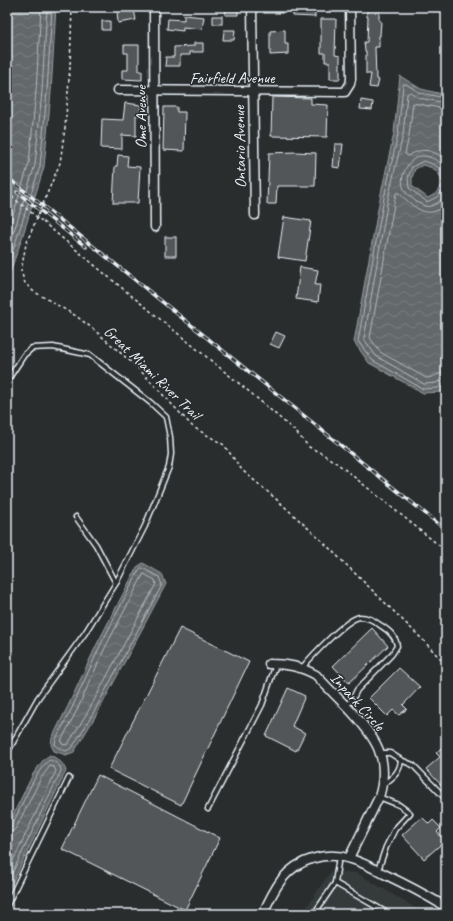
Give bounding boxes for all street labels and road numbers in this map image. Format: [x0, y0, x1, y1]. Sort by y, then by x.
street label: Fairfield Avenue [190, 68, 276, 88]
street label: Ome Avenue [131, 84, 151, 149]
street label: Ontario Avenue [229, 104, 251, 188]
street label: Great Miami River Trail [100, 321, 207, 426]
street label: Inpark Circle [326, 668, 390, 736]

